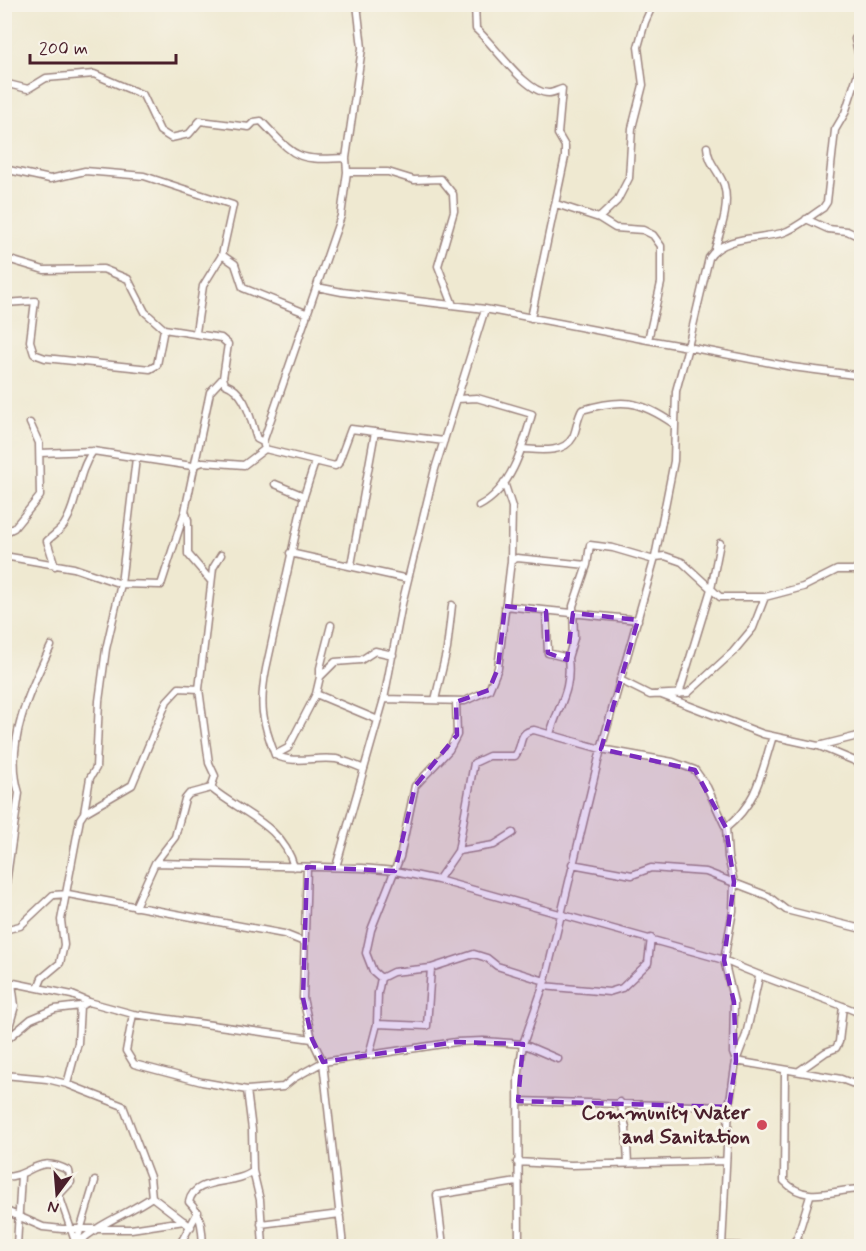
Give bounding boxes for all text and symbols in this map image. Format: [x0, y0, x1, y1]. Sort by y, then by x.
scale bar [30, 27, 176, 65]
text: 200 m [39, 37, 88, 61]
place label: Community Water and Sanitation [581, 1099, 751, 1151]
marker: Community Water and Sanitation [755, 1118, 769, 1132]
north arrow [27, 1164, 87, 1224]
text: N [45, 1195, 61, 1219]

